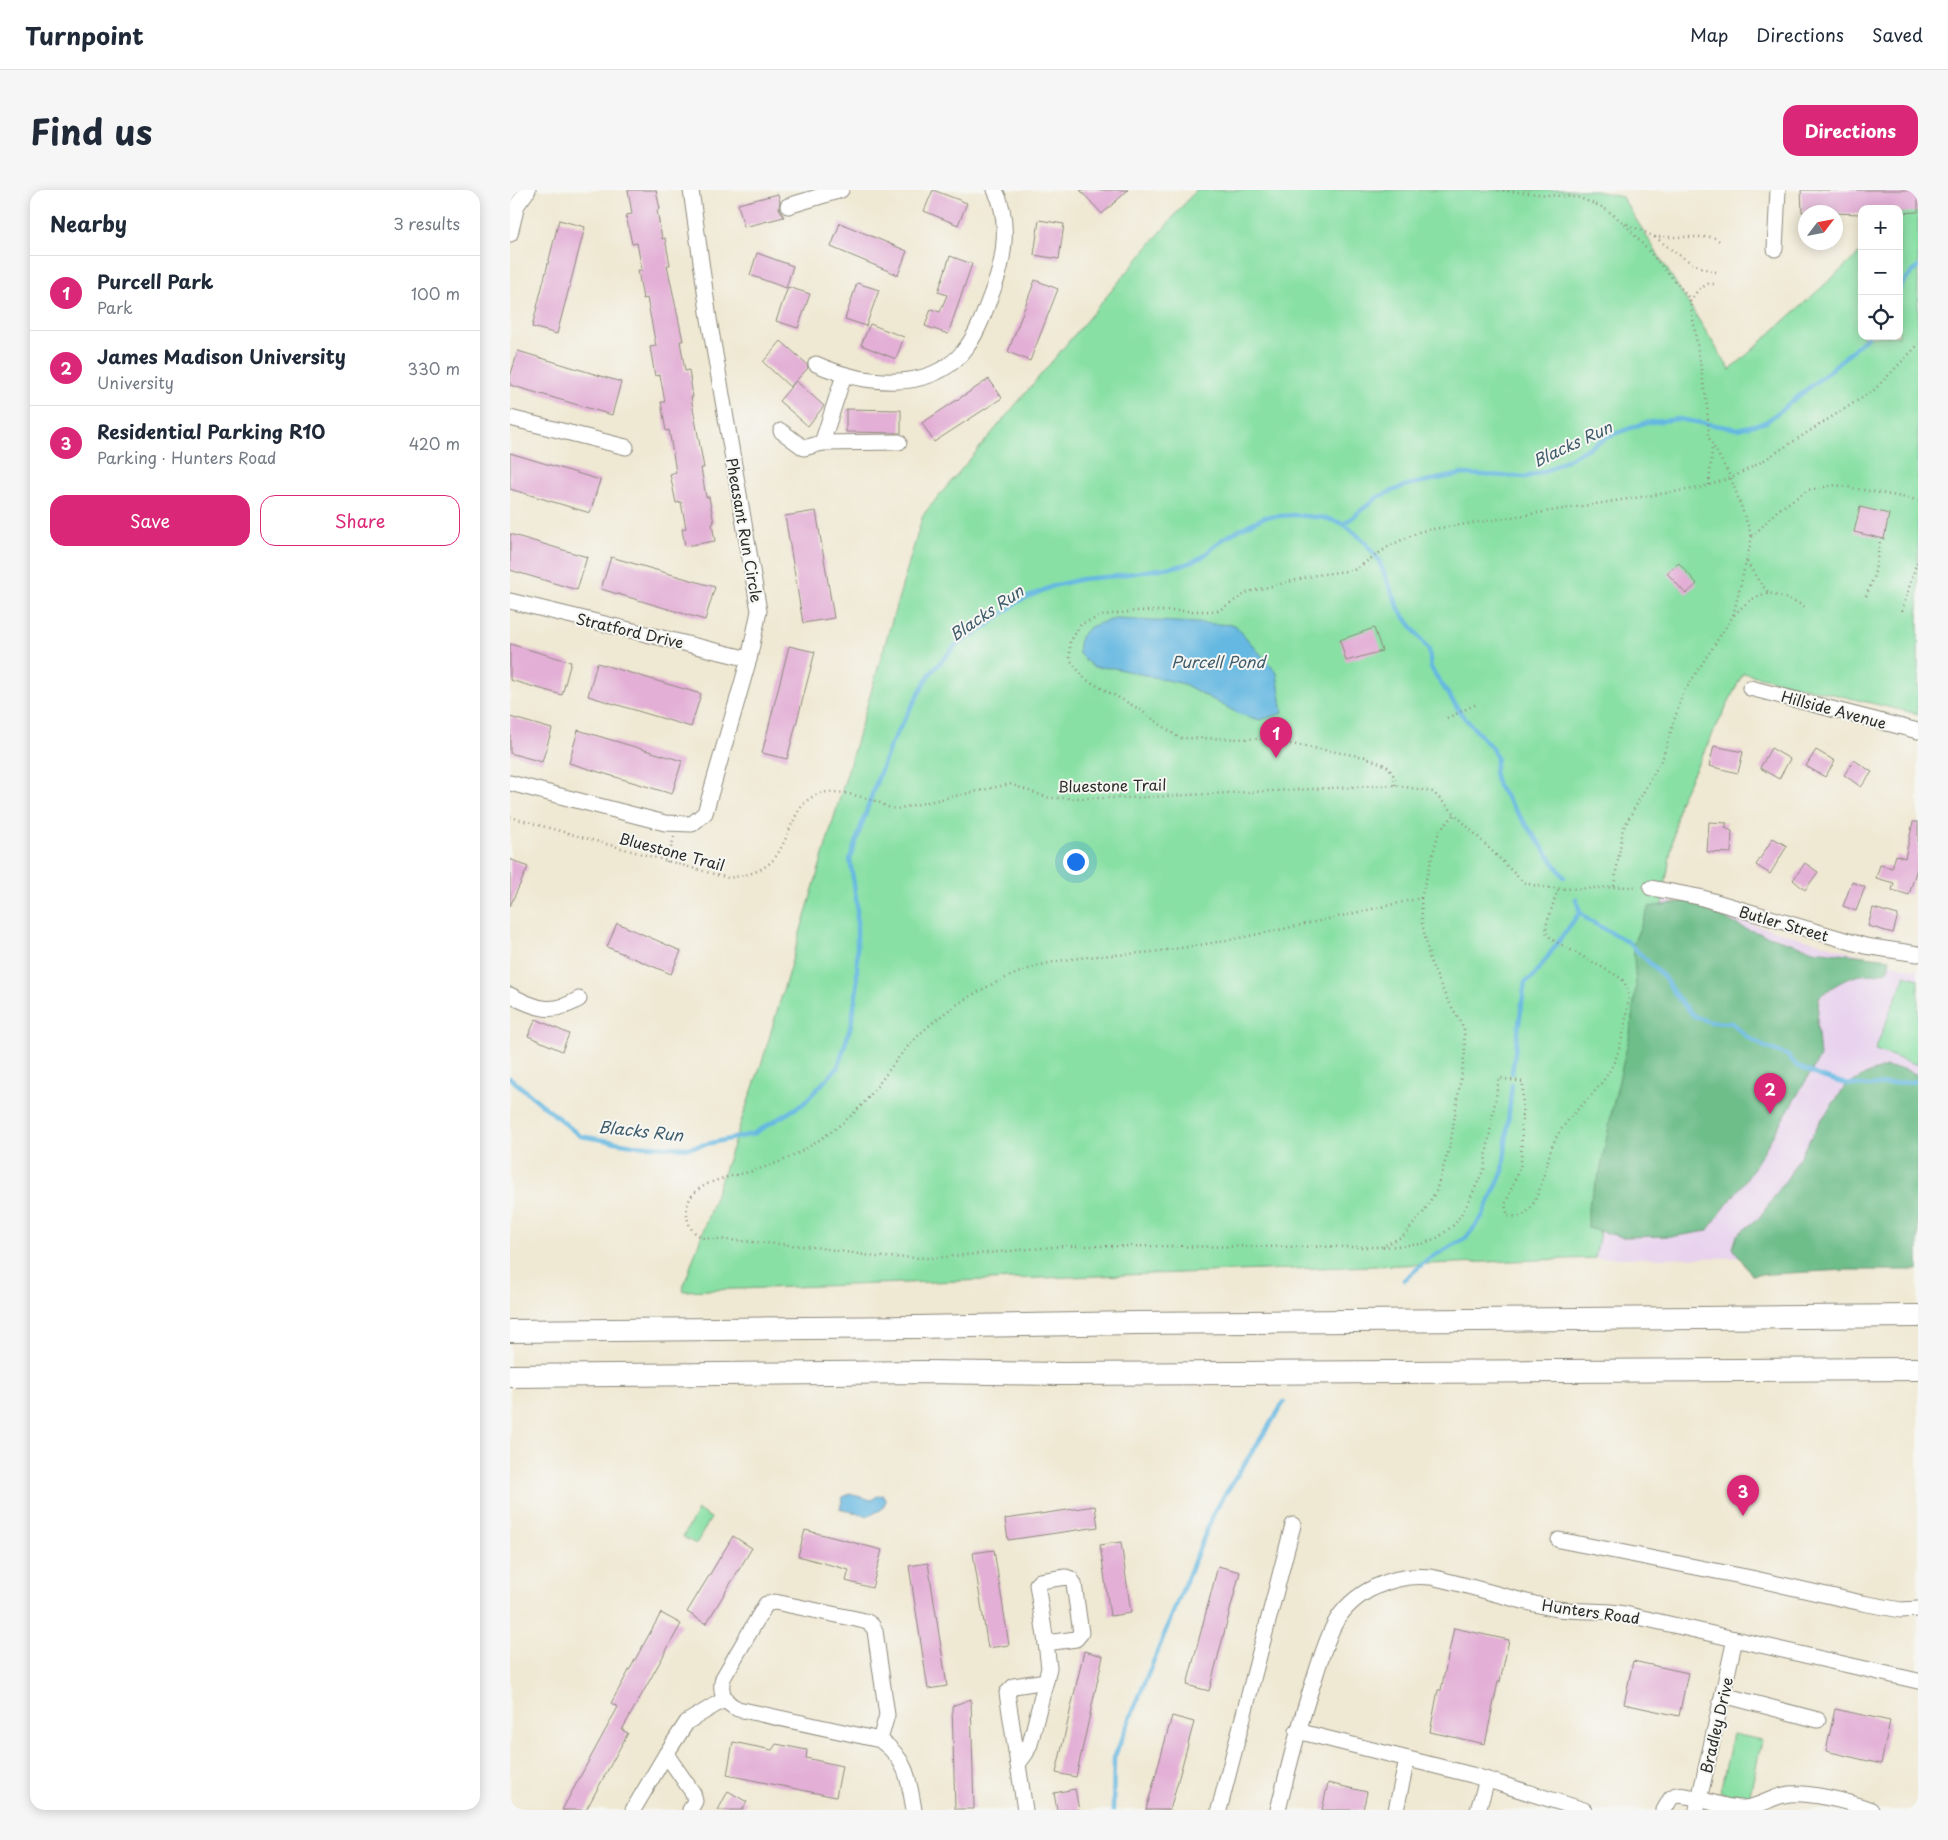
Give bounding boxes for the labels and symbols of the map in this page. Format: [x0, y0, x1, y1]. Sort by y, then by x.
north arrow [1798, 205, 1843, 250]
water label: Blacks Run [1529, 414, 1617, 472]
street label: Pheasant Run Circle [721, 456, 769, 604]
water label: Blacks Run [944, 578, 1029, 646]
street label: Stratford Drive [574, 606, 686, 654]
water label: Purcell Pond [1171, 649, 1267, 673]
street label: Hillside Avenue [1779, 684, 1889, 734]
pin: 1 [1260, 717, 1292, 758]
street label: Bluestone Trail [1057, 773, 1167, 797]
street label: Bluestone Trail [616, 826, 728, 876]
your location [1063, 849, 1089, 875]
street label: Butler Street [1737, 899, 1831, 947]
pin: 2 [1754, 1073, 1786, 1114]
water label: Blacks Run [598, 1114, 686, 1147]
pin: 3 [1727, 1475, 1759, 1516]
street label: Hunters Road [1541, 1593, 1641, 1629]
street label: Bradley Drive [1694, 1675, 1738, 1775]

